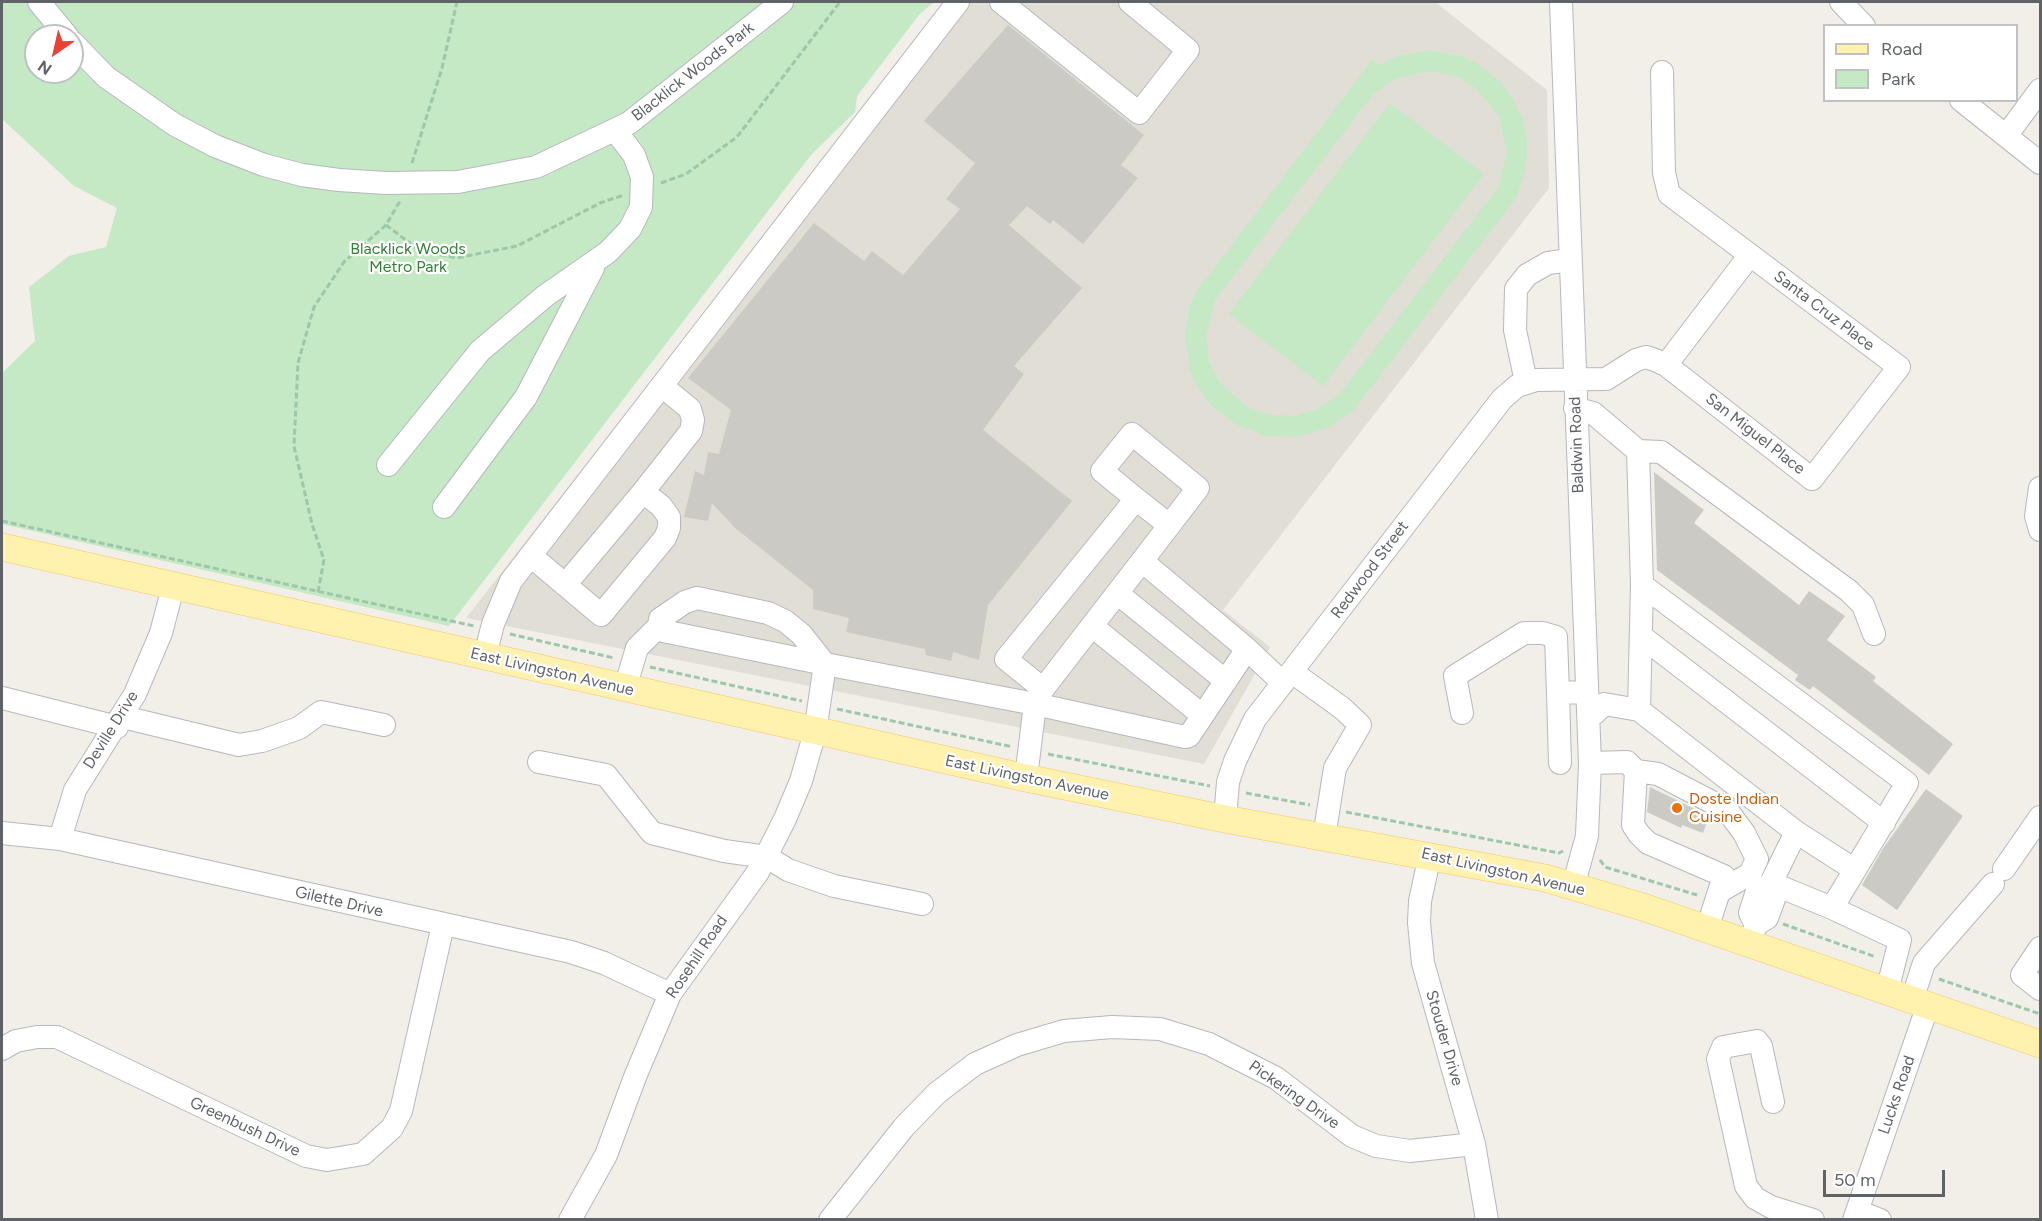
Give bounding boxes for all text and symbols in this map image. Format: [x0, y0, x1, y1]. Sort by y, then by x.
street label: Blacklick Woods Park [628, 18, 758, 126]
north arrow [24, 24, 84, 84]
legend [1823, 24, 2018, 102]
text: Road [1881, 38, 1922, 60]
text: N [34, 56, 55, 79]
text: Park [1881, 68, 1915, 90]
park label: Blacklick Woods Metro Park [350, 239, 466, 277]
street label: Santa Cruz Place [1770, 267, 1878, 355]
street label: San Miguel Place [1701, 389, 1809, 479]
street label: Baldwin Road [1566, 396, 1588, 494]
street label: Redwood Street [1327, 517, 1413, 623]
street label: East Livingston Avenue [468, 644, 636, 700]
street label: Deville Drive [79, 687, 143, 773]
street label: East Livingston Avenue [943, 751, 1111, 805]
place label: Doste Indian Cuisine [1689, 789, 1779, 827]
marker: Doste Indian Cuisine [1670, 801, 1684, 815]
street label: East Livingston Avenue [1419, 844, 1587, 900]
street label: Gilette Drive [293, 883, 385, 921]
street label: Rosehill Road [662, 912, 732, 1002]
street label: Stouder Drive [1421, 988, 1467, 1088]
street label: Lucks Road [1875, 1053, 1919, 1137]
street label: Pickering Drive [1245, 1057, 1343, 1133]
street label: Greenbush Drive [187, 1093, 303, 1161]
scale bar [1826, 1158, 1948, 1196]
text: 50 m [1834, 1169, 1876, 1191]

